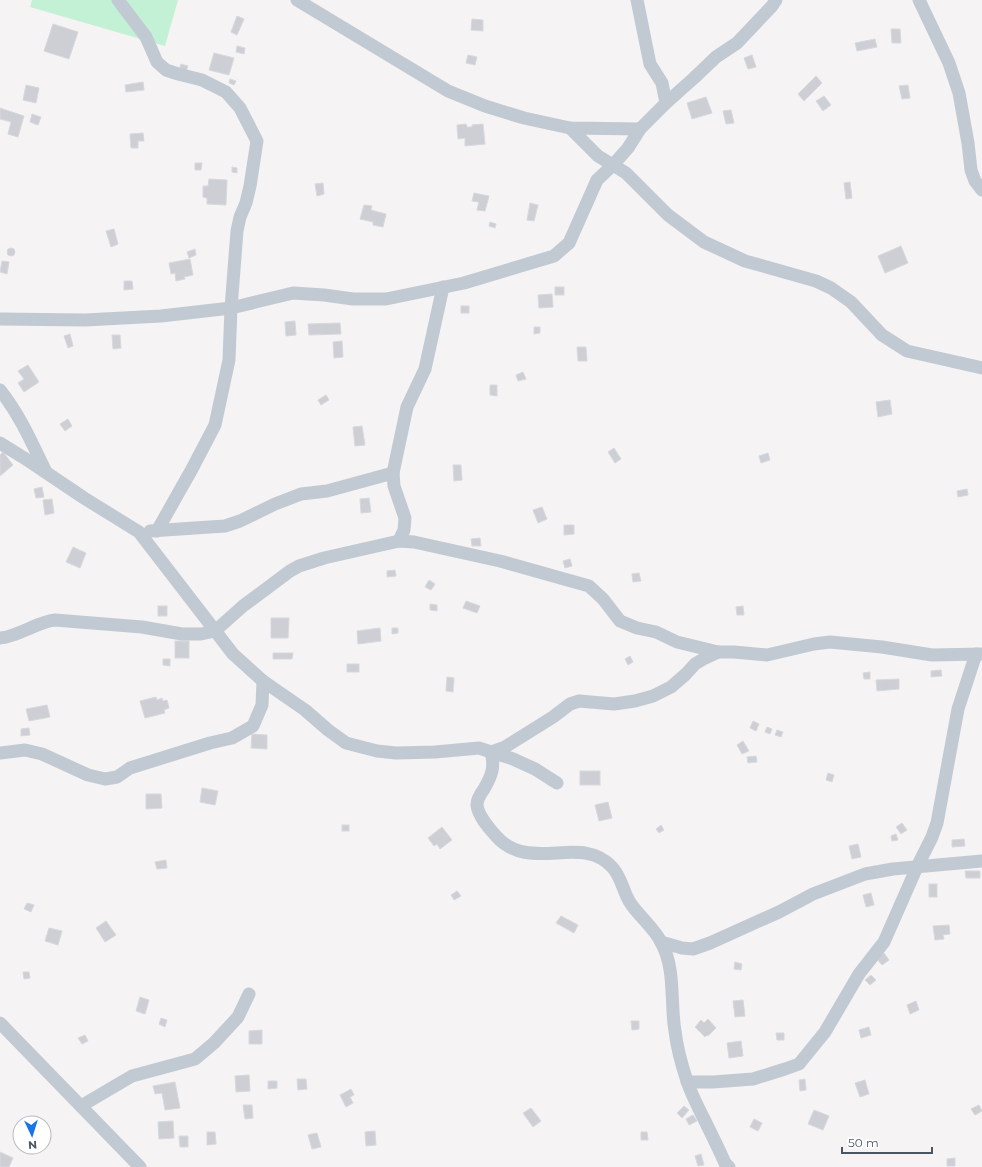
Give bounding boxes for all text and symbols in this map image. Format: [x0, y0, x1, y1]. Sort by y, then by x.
north arrow [12, 1115, 52, 1155]
scale bar [842, 1129, 932, 1155]
text: 50 m [848, 1135, 879, 1150]
text: N [28, 1138, 38, 1152]

